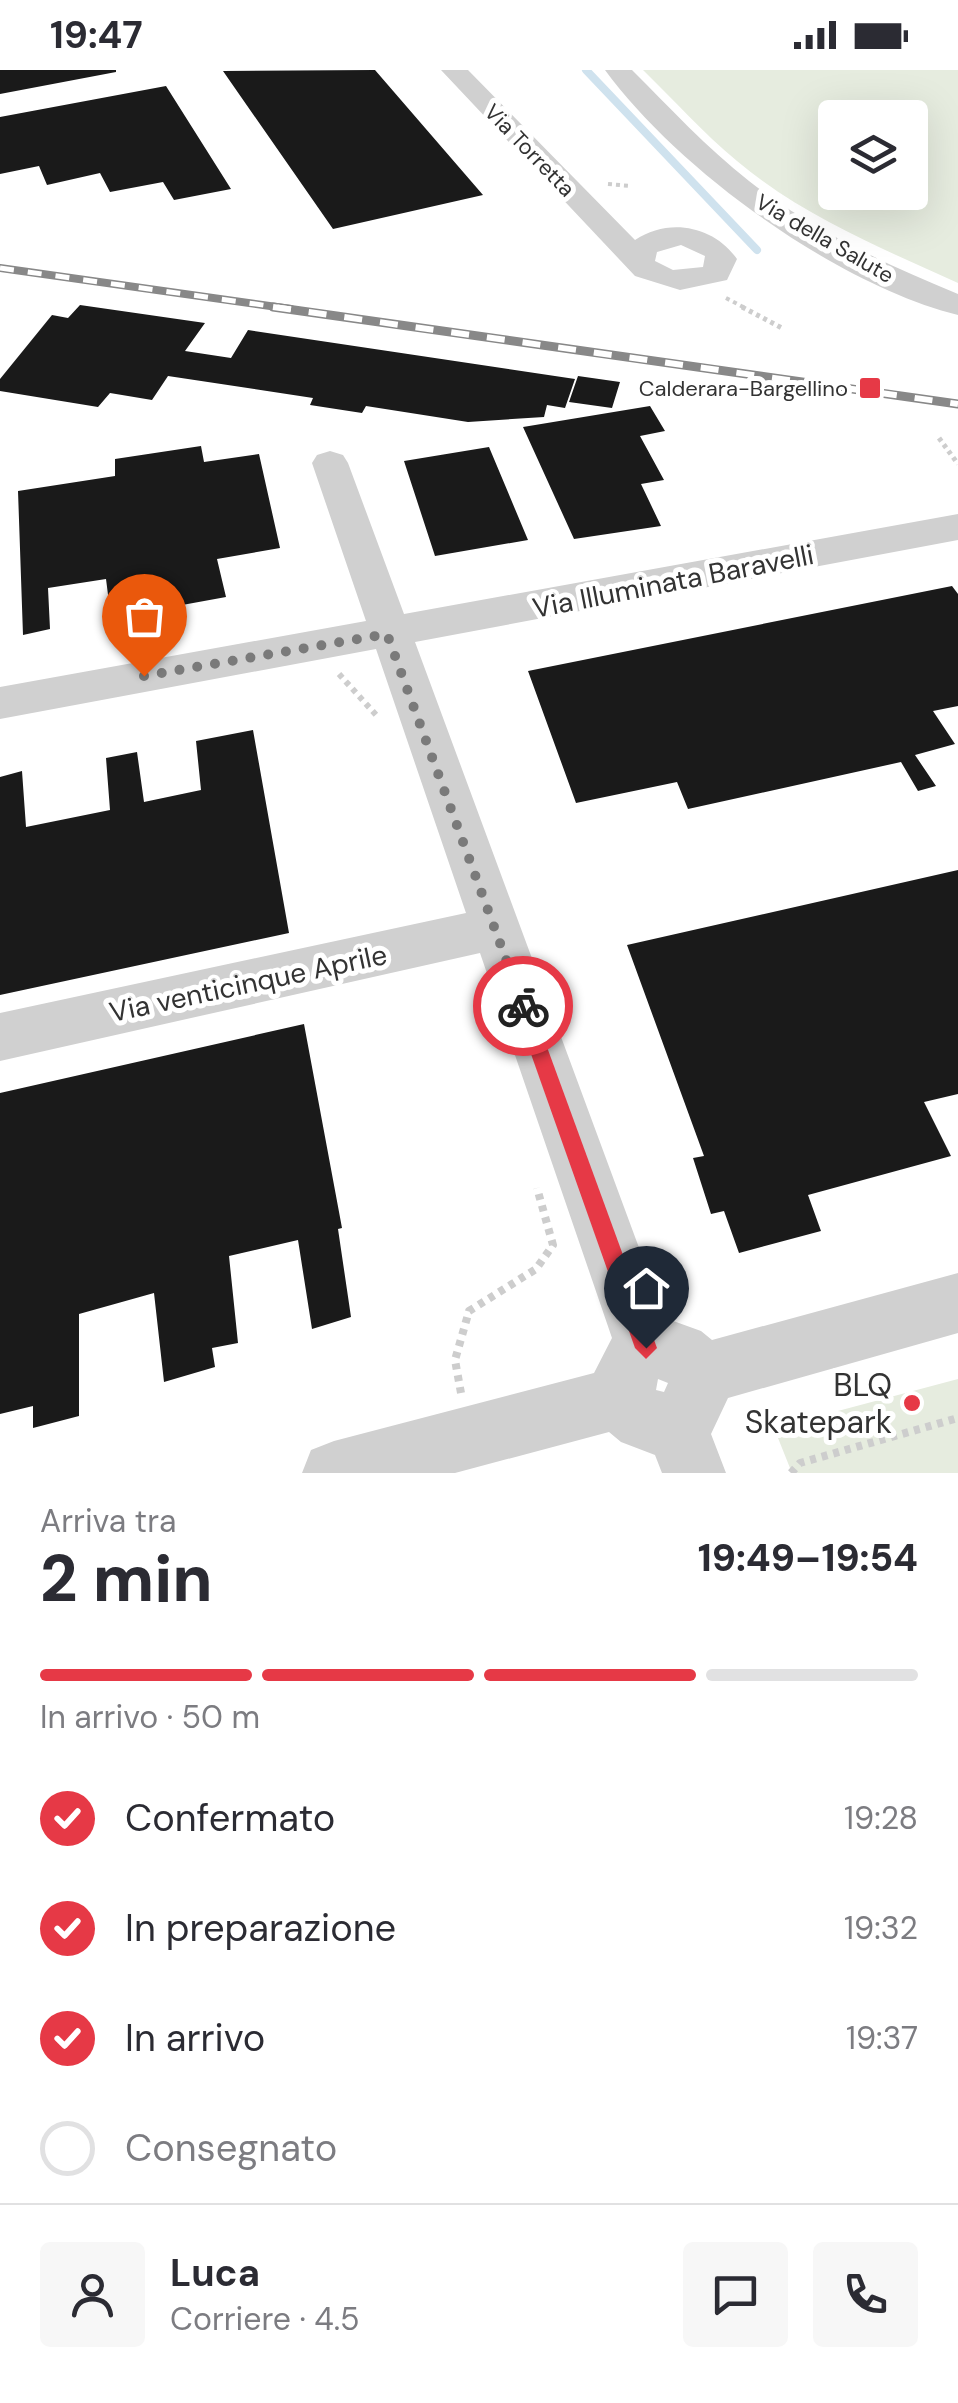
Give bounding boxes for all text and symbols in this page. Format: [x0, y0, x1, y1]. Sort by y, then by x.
text: 19:47 [50, 10, 143, 60]
street label: Via Torretta [478, 98, 581, 203]
map controls [818, 100, 928, 210]
button: layers [818, 100, 928, 210]
street label: Via della Salute [750, 187, 899, 290]
place label: Calderara-Bargellino [639, 374, 848, 403]
marker: Calderara-Bargellino [857, 375, 883, 401]
street label: Via Illuminata Baravelli [529, 536, 817, 627]
pin [102, 574, 187, 677]
icon: bag [117, 589, 172, 644]
street label: Via venticinque Aprile [106, 936, 390, 1031]
courier [473, 956, 573, 1056]
icon: bike [496, 979, 551, 1034]
pin [604, 1246, 689, 1349]
icon: home [619, 1261, 674, 1316]
place label: BLQ Skatepark [745, 1364, 892, 1443]
marker: BLQ Skatepark [901, 1392, 923, 1414]
text: Arriva tra [40, 1500, 176, 1542]
text: 19:49–19:54 [698, 1533, 918, 1583]
text: 2 min [40, 1537, 213, 1621]
text: In arrivo · 50 m [40, 1696, 260, 1738]
icon: check [40, 1791, 95, 1846]
text: Confermato [125, 1793, 335, 1843]
text: 19:28 [844, 1797, 918, 1839]
icon: check [40, 1901, 95, 1956]
text: In preparazione [125, 1903, 396, 1953]
text: 19:32 [844, 1907, 918, 1949]
icon: check [40, 2011, 95, 2066]
text: In arrivo [125, 2013, 265, 2063]
text: 19:37 [846, 2017, 918, 2059]
text: Consegnato [125, 2123, 337, 2173]
button: person [40, 2242, 145, 2347]
button: chat [683, 2242, 788, 2347]
button: phone [813, 2242, 918, 2347]
text: Luca [170, 2248, 260, 2298]
text: Corriere · 4.5 [170, 2298, 360, 2340]

